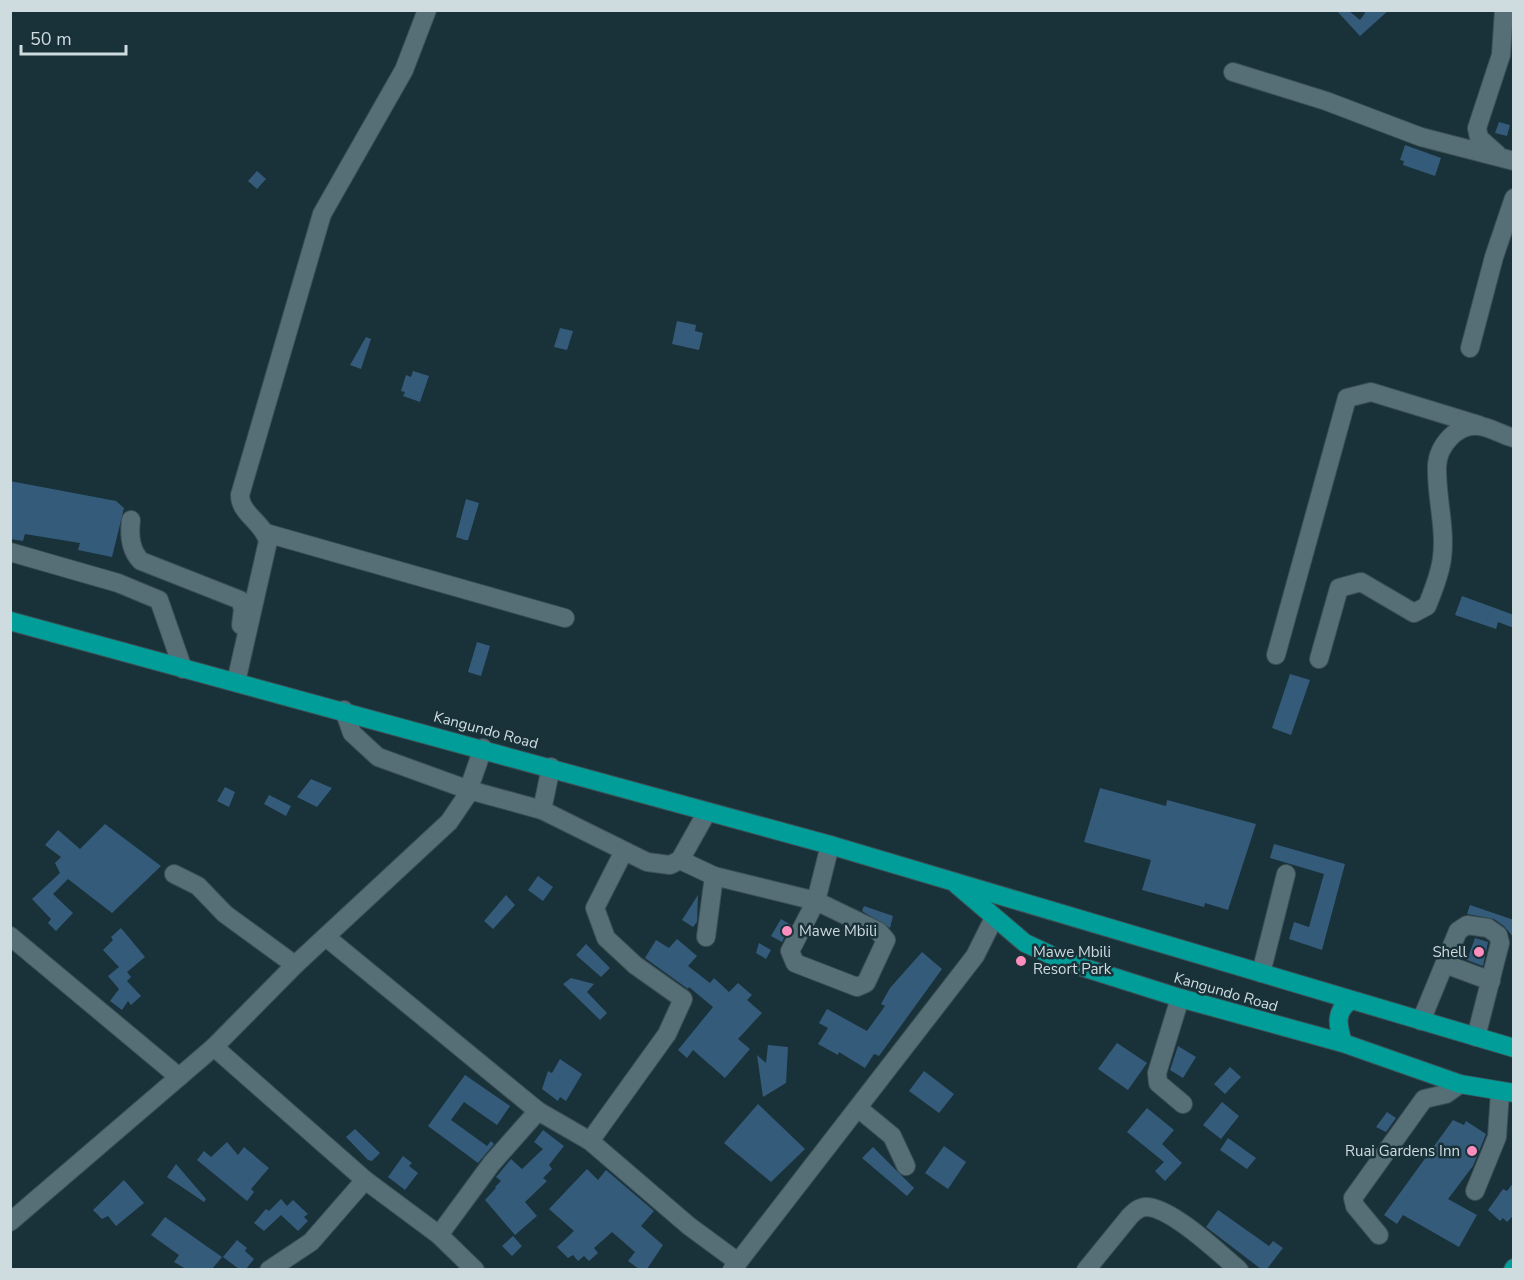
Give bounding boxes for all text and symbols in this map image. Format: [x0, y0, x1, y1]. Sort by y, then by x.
scale bar [21, 18, 126, 56]
text: 50 m [30, 27, 72, 51]
street label: Kangundo Road [432, 706, 540, 754]
place label: Mawe Mbili [799, 921, 877, 941]
marker: Mawe Mbili [780, 924, 794, 938]
place label: Mawe Mbili Resort Park [1033, 942, 1112, 979]
place label: Shell [1432, 942, 1468, 962]
marker: Shell [1472, 945, 1486, 959]
marker: Mawe Mbili Resort Park [1014, 954, 1028, 968]
street label: Kangundo Road [1172, 968, 1280, 1016]
place label: Ruai Gardens Inn [1345, 1141, 1460, 1161]
marker: Ruai Gardens Inn [1465, 1144, 1479, 1158]

